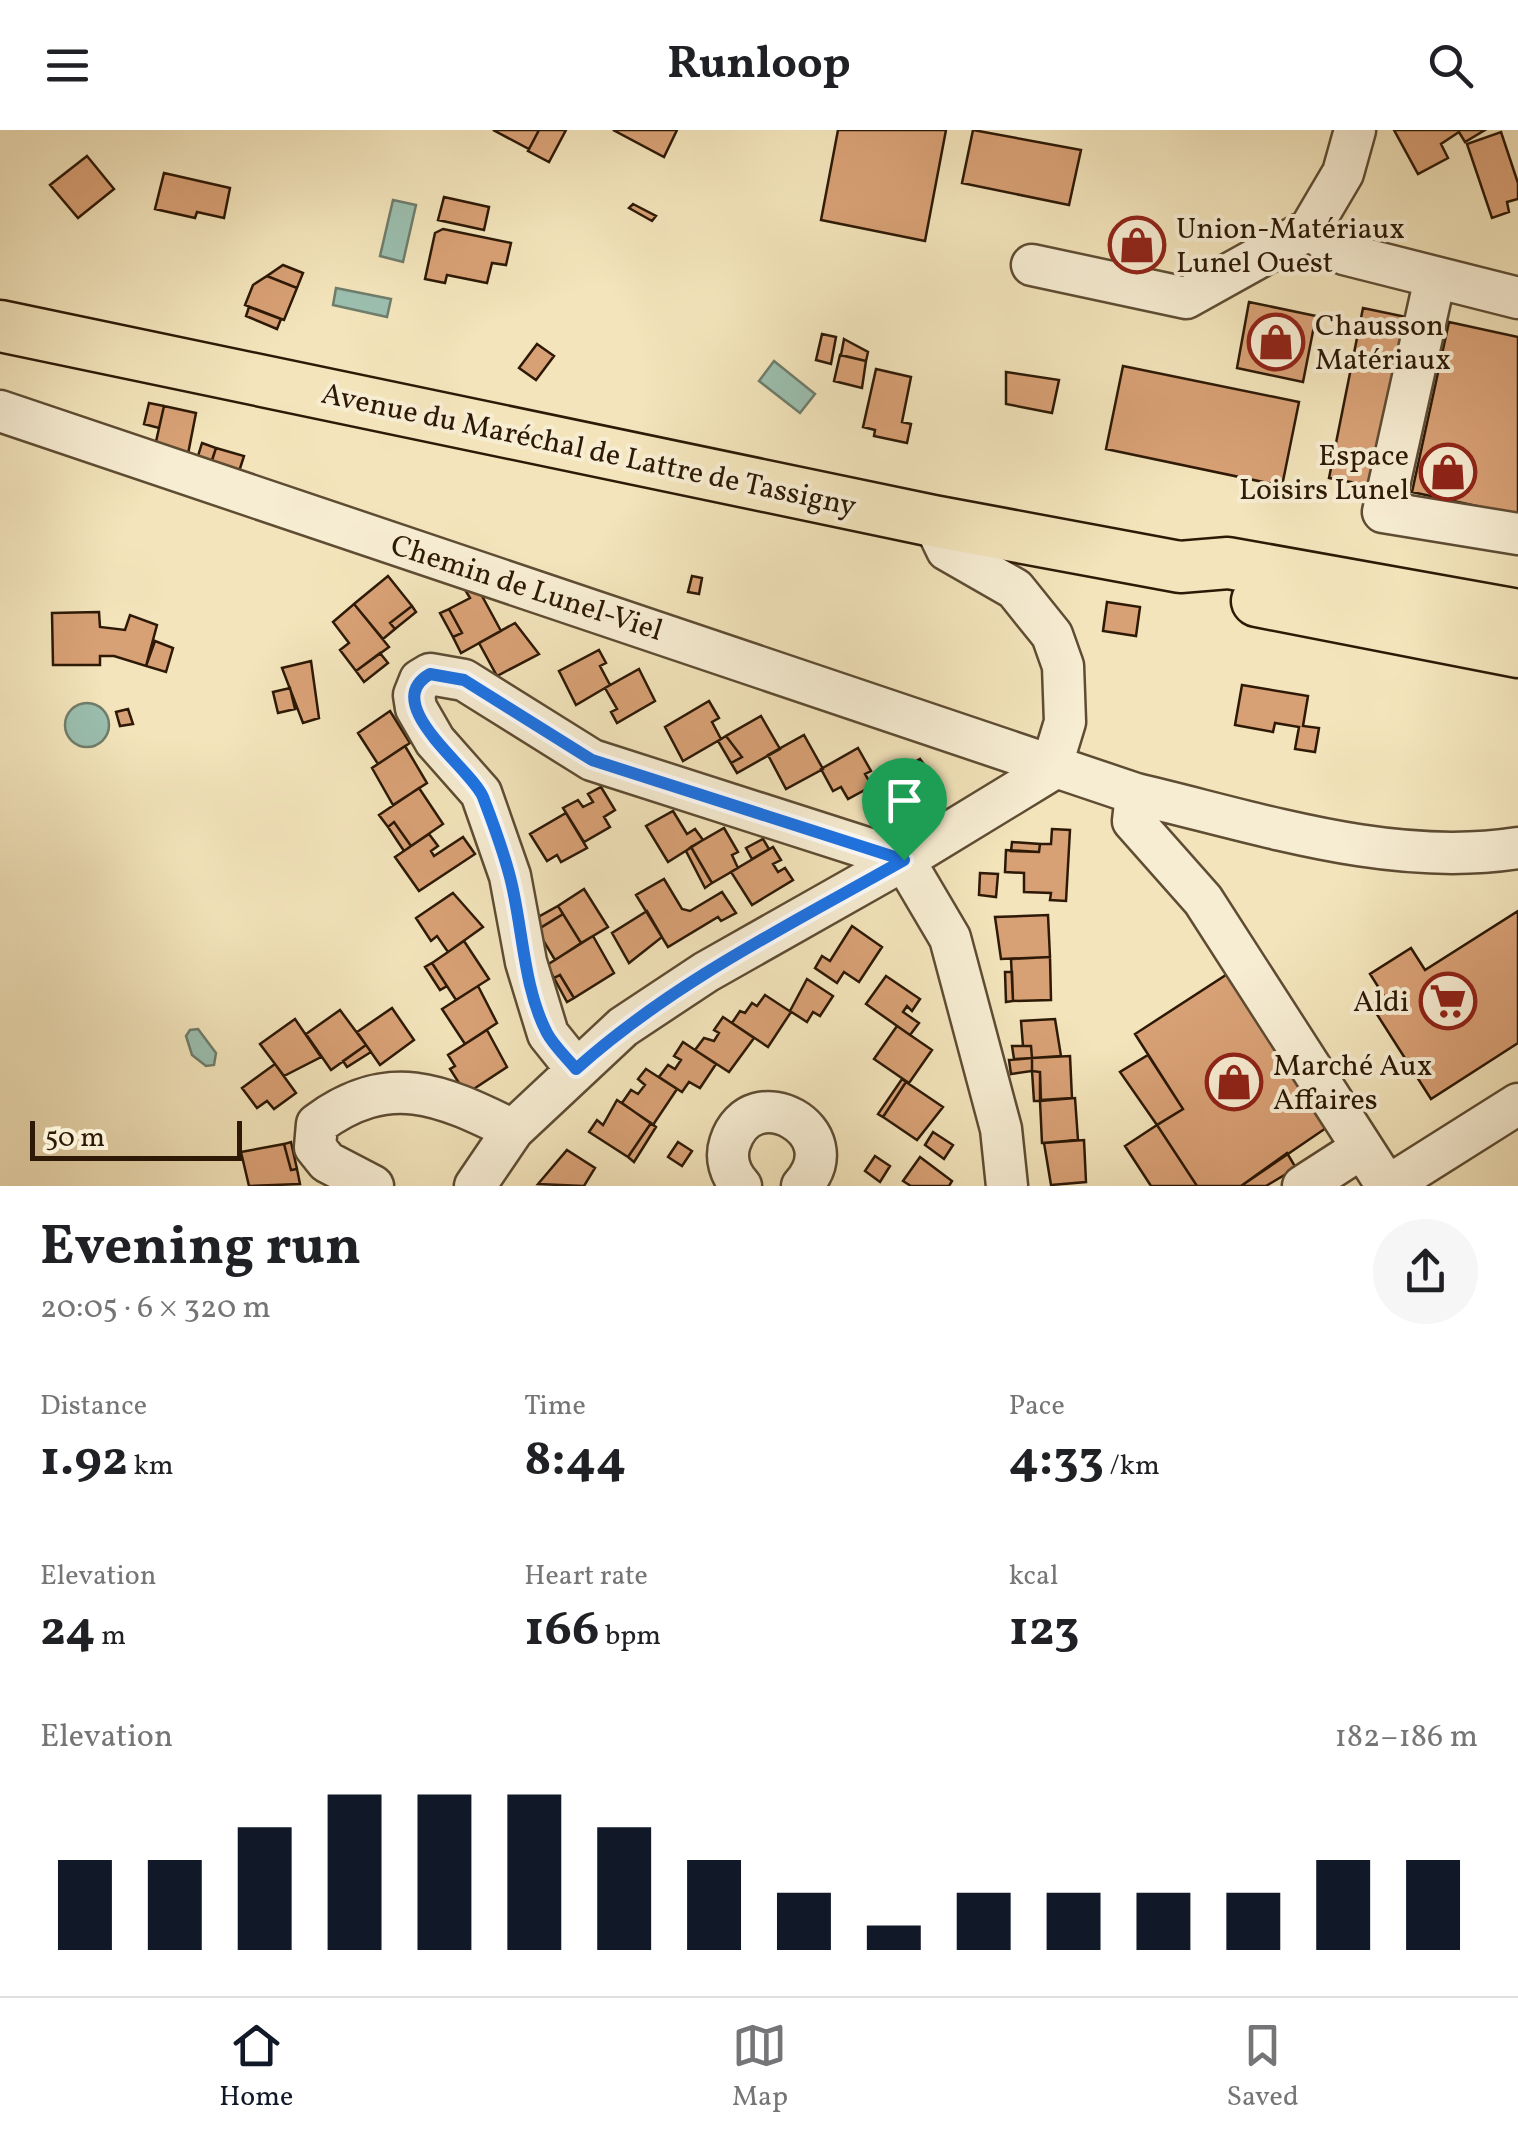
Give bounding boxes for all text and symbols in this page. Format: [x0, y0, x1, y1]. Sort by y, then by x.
text: Runloop [667, 34, 851, 97]
icon: menu [40, 38, 95, 93]
icon: search [1423, 38, 1478, 93]
place label: Union-Matériaux Lunel Ouest [1176, 209, 1405, 285]
shop icon: Union-Matériaux Lunel Ouest [1107, 215, 1167, 275]
place label: Chausson Matériaux [1315, 306, 1451, 382]
shop icon: Chausson Matériaux [1246, 312, 1306, 372]
street label: Avenue du Maréchal de Lattre de Tassigny [317, 374, 860, 528]
place label: Espace Loisirs Lunel [1239, 436, 1409, 512]
shop icon: Espace Loisirs Lunel [1418, 442, 1478, 502]
street label: Chemin de Lunel-Viel [385, 525, 668, 653]
pin [862, 758, 947, 861]
icon: arrive [877, 773, 932, 828]
supermarket icon: Aldi [1418, 971, 1478, 1031]
place label: Aldi [1353, 982, 1409, 1024]
place label: Marché Aux Affaires [1273, 1046, 1432, 1122]
shop icon: Marché Aux Affaires [1204, 1052, 1264, 1112]
scale bar [30, 1116, 242, 1160]
text: 50 m [45, 1119, 105, 1158]
text: Evening run [40, 1211, 361, 1287]
button: share [1373, 1219, 1478, 1324]
text: 20:05 · 6 × 320 m [40, 1287, 271, 1331]
text: Distance [40, 1387, 147, 1426]
text: Time [524, 1387, 586, 1426]
text: Pace [1009, 1387, 1065, 1426]
text: 1.92 [40, 1426, 128, 1496]
text: 8:44 [524, 1426, 626, 1496]
text: 4:33 [1009, 1426, 1104, 1496]
text: km [128, 1447, 174, 1486]
text: /km [1104, 1447, 1160, 1486]
text: Elevation [40, 1557, 156, 1596]
text: Heart rate [524, 1557, 648, 1596]
text: kcal [1009, 1557, 1058, 1596]
text: 24 [40, 1596, 96, 1666]
text: 166 [524, 1596, 599, 1666]
text: 123 [1009, 1596, 1080, 1666]
text: m [96, 1617, 126, 1656]
text: bpm [599, 1617, 661, 1656]
text: Elevation [40, 1716, 173, 1760]
text: 182–186 m [1334, 1716, 1478, 1760]
tab: Home [219, 2018, 293, 2117]
tab: Map [732, 2018, 788, 2117]
tab: Saved [1227, 2018, 1299, 2117]

